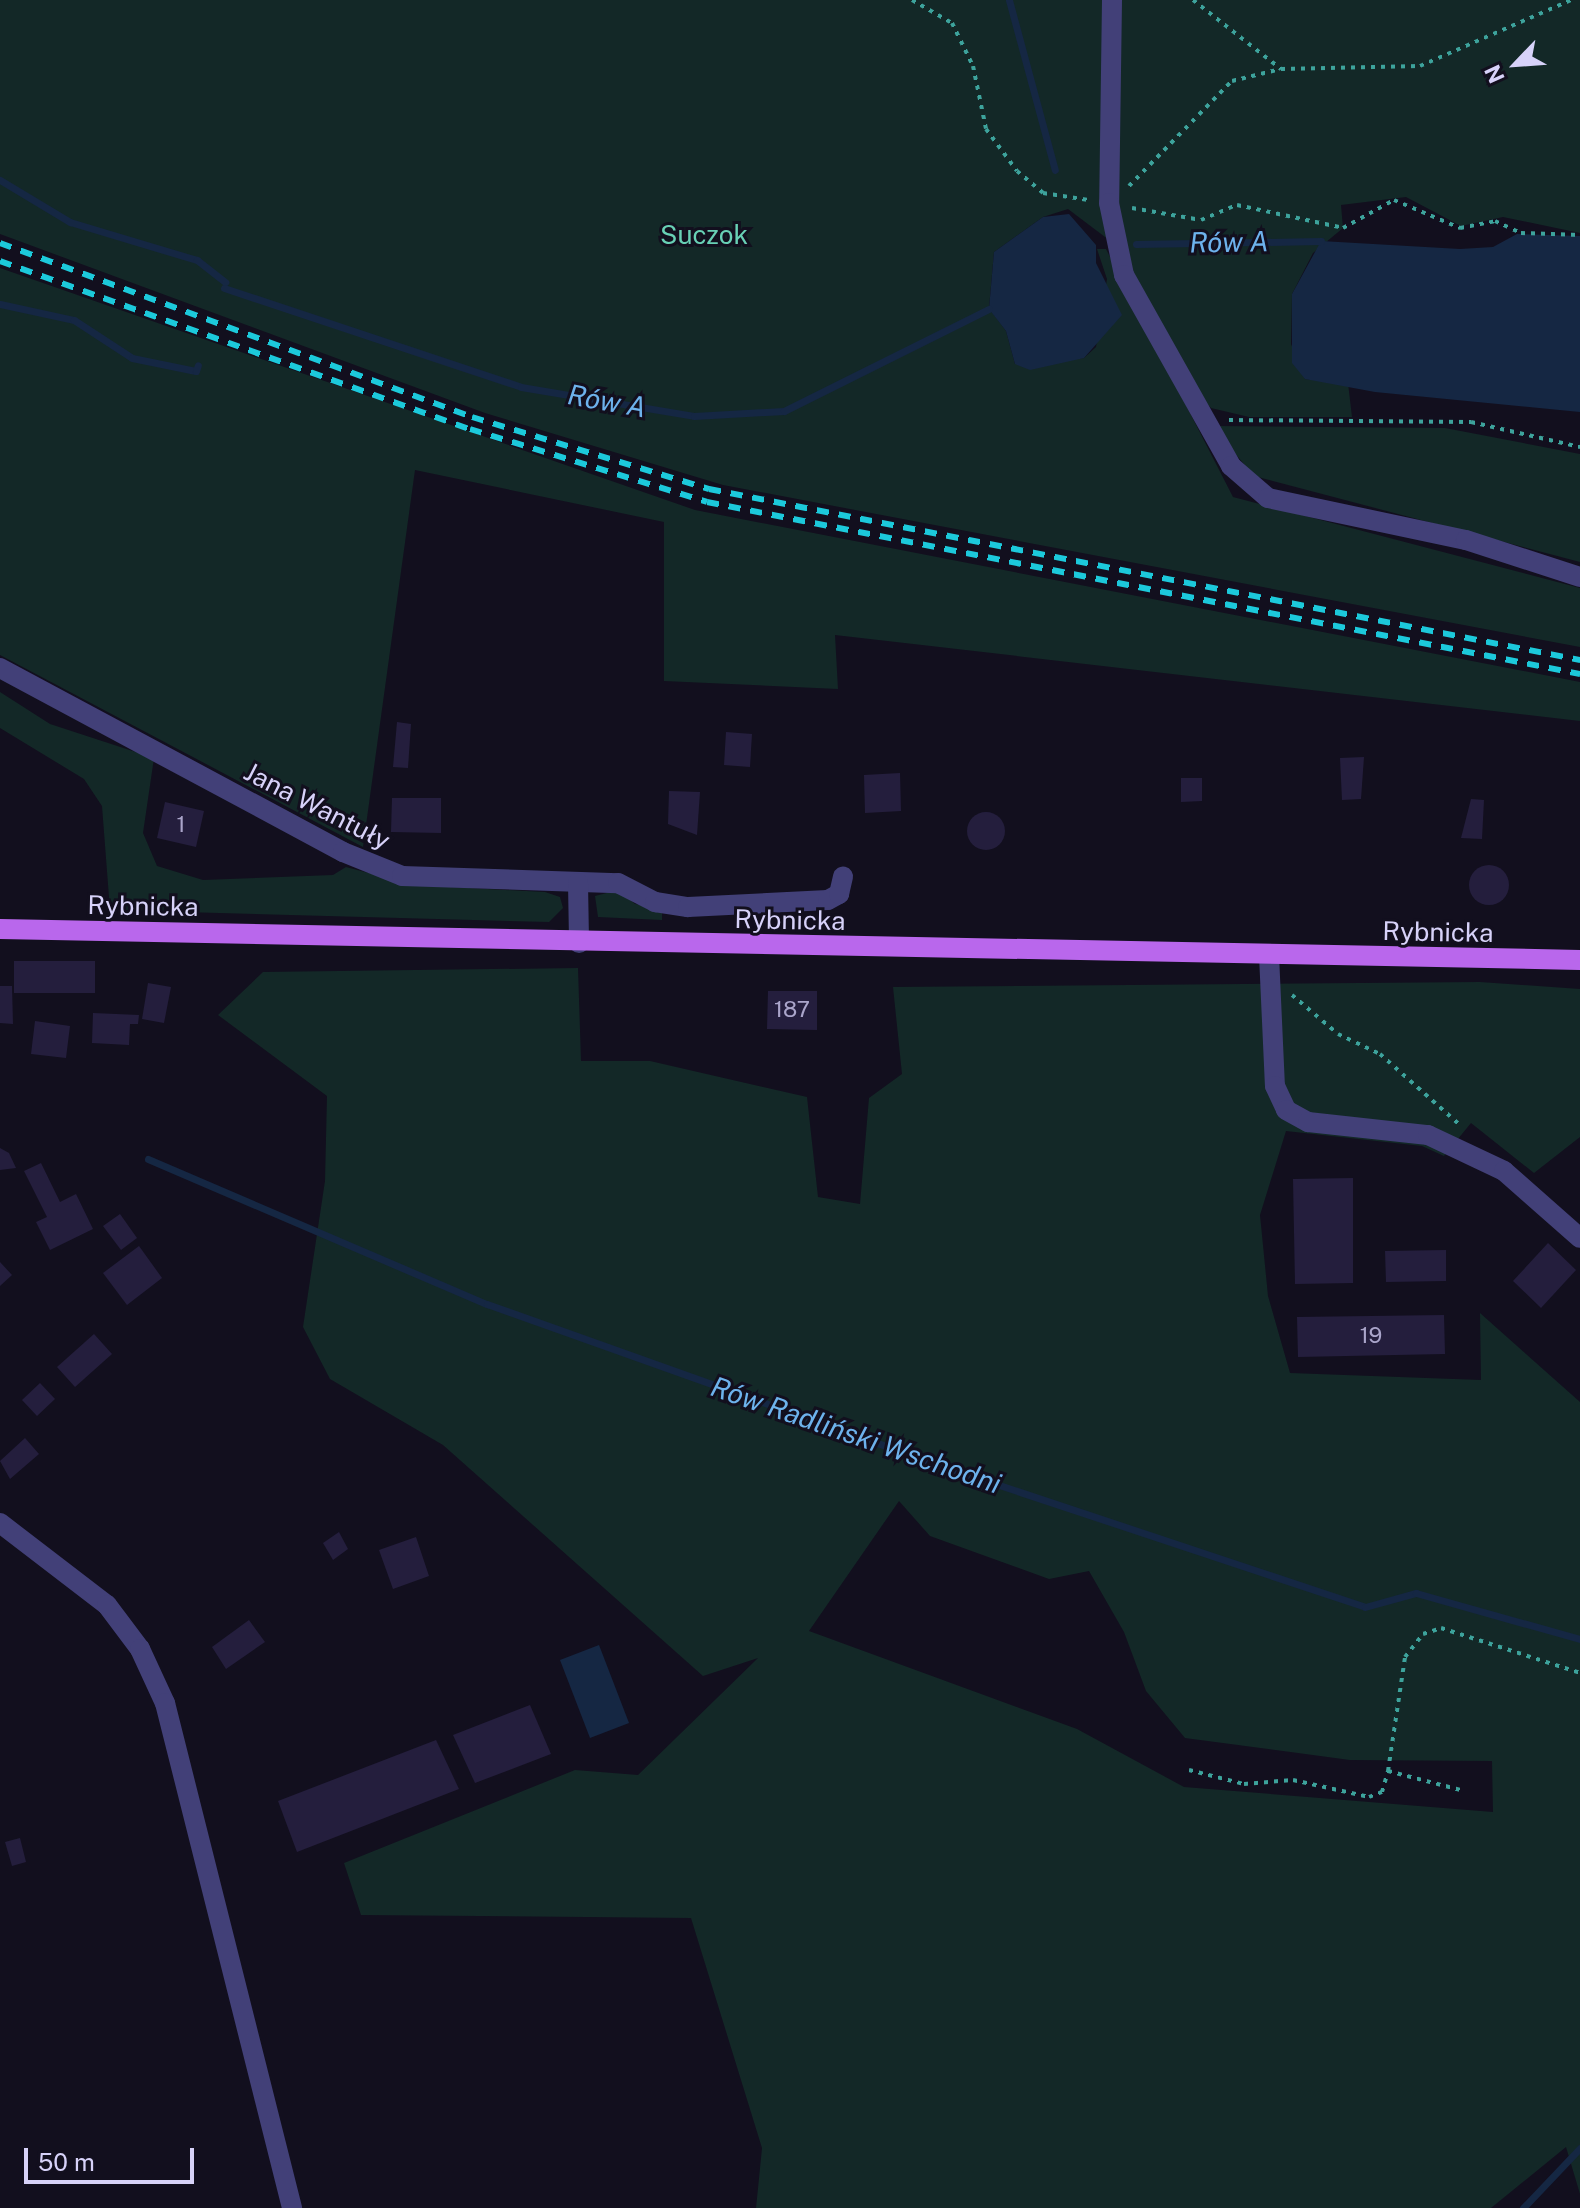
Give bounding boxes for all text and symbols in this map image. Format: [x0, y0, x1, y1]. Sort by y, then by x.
north arrow [1476, 24, 1556, 104]
text: N [1479, 61, 1510, 87]
park label: Suczok [660, 219, 748, 251]
water label: Rów A [1189, 225, 1269, 259]
water label: Rów A [565, 378, 649, 424]
street label: Jana Wantuły [238, 756, 396, 856]
house number: 1 [177, 812, 185, 838]
street label: Rybnicka [87, 889, 199, 923]
street label: Rybnicka [734, 903, 846, 937]
street label: Rybnicka [1382, 915, 1494, 949]
house number: 187 [774, 997, 810, 1023]
house number: 19 [1360, 1323, 1382, 1349]
water label: Rów Radliński Wschodni [706, 1369, 1006, 1501]
scale bar [28, 2132, 198, 2182]
text: 50 m [38, 2148, 95, 2176]

